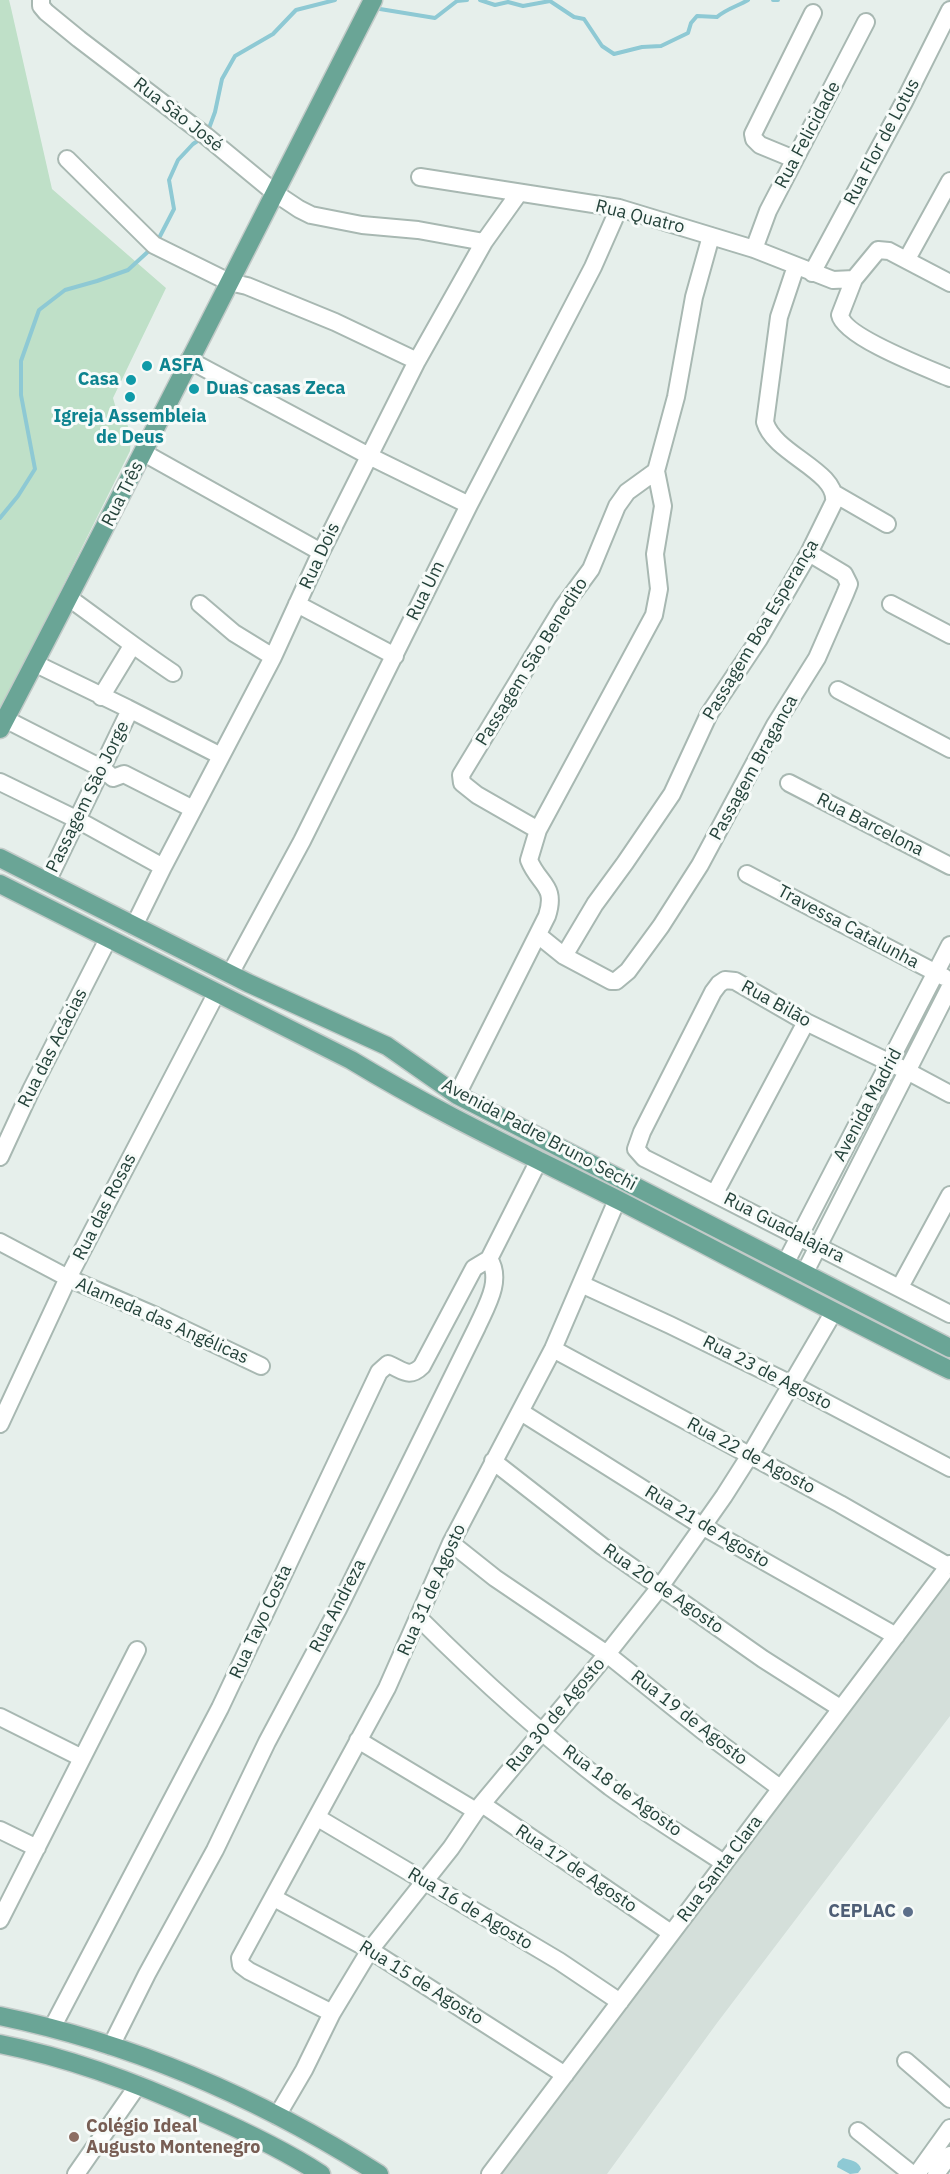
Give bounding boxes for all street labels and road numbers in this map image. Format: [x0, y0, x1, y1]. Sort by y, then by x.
street label: Rua São José [129, 73, 227, 157]
street label: Rua Flor de Lotus [840, 75, 924, 209]
street label: Rua Felicidade [771, 78, 845, 192]
street label: Rua Quatro [593, 196, 687, 238]
street label: Rua Três [97, 458, 149, 530]
street label: Rua Dois [295, 519, 345, 593]
street label: Passagem Boa Esperança [698, 536, 824, 724]
street label: Rua Um [402, 558, 450, 624]
street label: Passagem São Benedito [471, 574, 593, 750]
street label: Passagem Braganca [705, 692, 803, 844]
street label: Passagem São Jorge [42, 718, 134, 876]
street label: Rua Barcelona [813, 789, 927, 861]
street label: Travessa Catalunha [774, 881, 922, 973]
street label: Rua Bilão [737, 976, 815, 1032]
street label: Rua das Acácias [14, 985, 92, 1111]
street label: Avenida Madrid [829, 1045, 907, 1165]
street label: Avenida Padre Bruno Sechi [438, 1074, 640, 1196]
street label: Rua das Rosas [69, 1150, 141, 1264]
street label: Rua Guadalajara [720, 1188, 848, 1268]
street label: Alameda das Angélicas [72, 1273, 252, 1369]
street label: Rua 23 de Agosto [699, 1331, 835, 1415]
street label: Rua 22 de Agosto [683, 1413, 819, 1499]
street label: Rua 21 de Agosto [641, 1481, 773, 1573]
street label: Rua 31 de Agosto [393, 1521, 471, 1659]
street label: Rua 20 de Agosto [599, 1539, 727, 1639]
street label: Rua Andreza [305, 1556, 371, 1656]
street label: Rua Tayo Costa [225, 1562, 297, 1682]
street label: Rua 30 de Agosto [502, 1654, 610, 1776]
street label: Rua 19 de Agosto [626, 1666, 752, 1770]
street label: Rua 18 de Agosto [558, 1741, 686, 1841]
street label: Rua Santa Clara [673, 1811, 767, 1927]
street label: Rua 17 de Agosto [511, 1820, 641, 1918]
street label: Rua 16 de Agosto [404, 1863, 536, 1955]
street label: Rua 15 de Agosto [355, 1936, 487, 2030]

